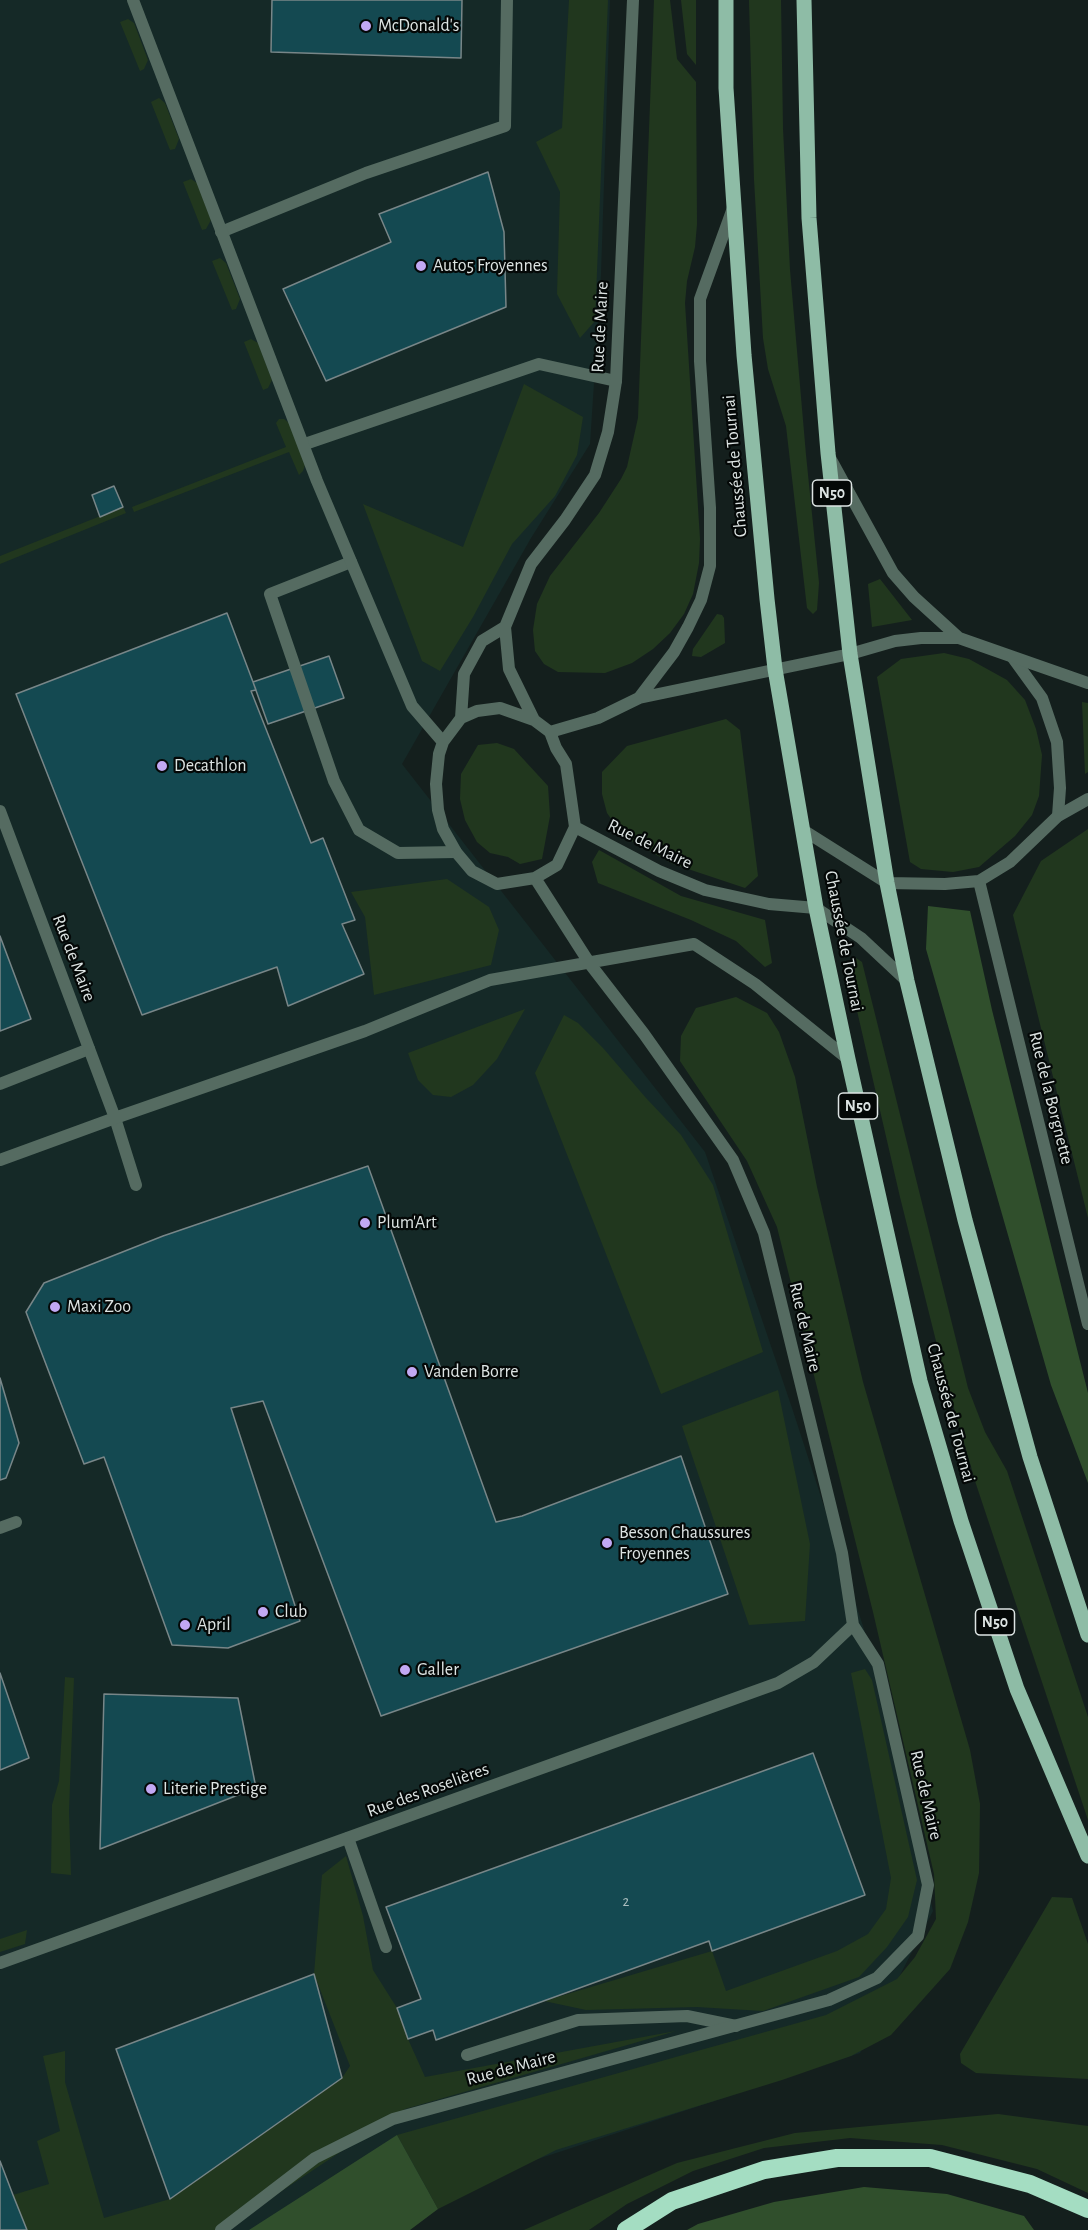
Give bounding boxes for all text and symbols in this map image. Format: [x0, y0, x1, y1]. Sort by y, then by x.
place label: McDonald's [378, 15, 460, 37]
marker: McDonald's [359, 19, 373, 33]
place label: Auto5 Froyennes [433, 255, 548, 277]
marker: Auto5 Froyennes [414, 259, 428, 273]
street label: Rue de Maire [587, 281, 613, 373]
street label: Chaussée de Tournai [718, 394, 752, 538]
road number: N50 [812, 480, 852, 506]
place label: Decathlon [174, 755, 246, 777]
marker: Decathlon [155, 759, 169, 773]
street label: Rue de Maire [604, 814, 696, 874]
street label: Chaussée de Tournai [820, 869, 868, 1013]
street label: Rue de Maire [48, 911, 100, 1005]
street label: Rue de la Borgnette [1024, 1029, 1078, 1167]
road number: N50 [838, 1093, 878, 1119]
place label: Plum'Art [377, 1212, 437, 1234]
marker: Plum'Art [358, 1216, 372, 1230]
street label: Rue de Maire [784, 1280, 826, 1374]
place label: Maxi Zoo [67, 1296, 131, 1318]
marker: Maxi Zoo [48, 1300, 62, 1314]
street label: Chaussée de Tournai [922, 1341, 980, 1485]
place label: Vanden Borre [424, 1361, 519, 1383]
marker: Vanden Borre [405, 1365, 419, 1379]
place label: Besson Chaussures Froyennes [619, 1522, 750, 1564]
marker: Besson Chaussures Froyennes [600, 1536, 614, 1550]
place label: Club [275, 1601, 307, 1623]
marker: Club [256, 1605, 270, 1619]
road number: N50 [976, 1609, 1014, 1635]
place label: April [197, 1614, 231, 1636]
marker: April [178, 1618, 192, 1632]
place label: Galler [417, 1659, 459, 1681]
marker: Galler [398, 1663, 412, 1677]
street label: Rue de Maire [905, 1748, 947, 1842]
street label: Rue des Roselières [364, 1758, 492, 1822]
place label: Literie Prestige [163, 1778, 267, 1800]
marker: Literie Prestige [144, 1782, 158, 1796]
house number: 2 [623, 1892, 629, 1910]
street label: Rue de Maire [464, 2046, 558, 2090]

